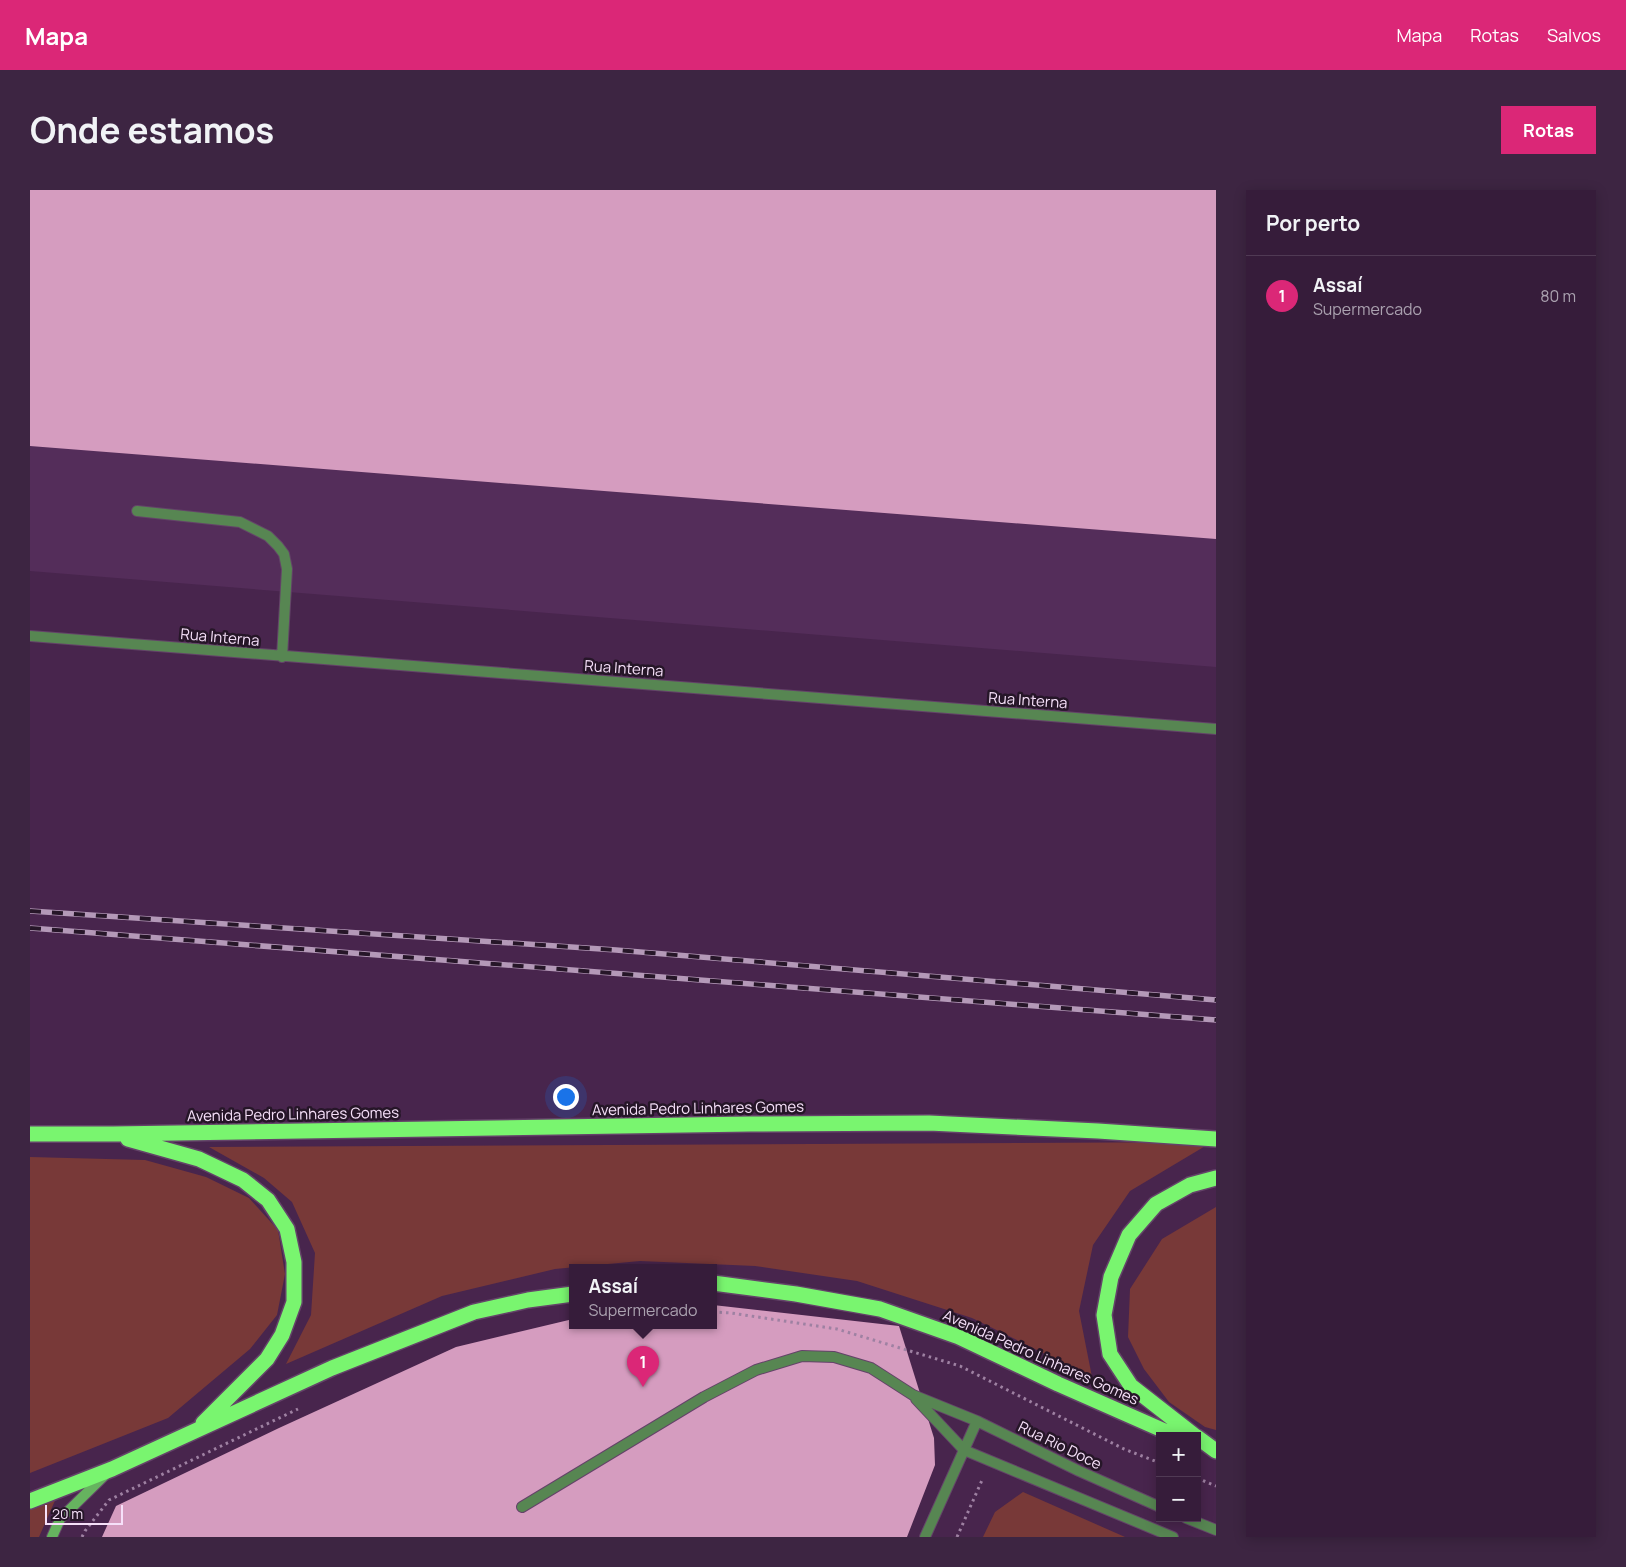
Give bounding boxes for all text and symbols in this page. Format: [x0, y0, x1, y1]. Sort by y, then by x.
text: Mapa [25, 19, 88, 52]
text: Mapa [1396, 23, 1442, 47]
text: Rotas [1470, 23, 1519, 47]
text: Salvos [1547, 23, 1601, 47]
text: Onde estamos [30, 106, 274, 154]
button: Rotas [1501, 106, 1596, 154]
text: Por perto [1266, 209, 1360, 237]
text: Assaí [1313, 272, 1363, 298]
text: 1 [1278, 285, 1286, 307]
text: 80 m [1540, 285, 1576, 307]
text: Supermercado [1313, 298, 1422, 320]
street label: Rua Interna [180, 623, 260, 651]
street label: Rua Interna [584, 655, 664, 681]
street label: Rua Interna [988, 687, 1068, 713]
your location [553, 1084, 579, 1110]
street label: Avenida Pedro Linhares Gomes [592, 1096, 804, 1120]
street label: Avenida Pedro Linhares Gomes [187, 1102, 399, 1126]
popup [569, 1264, 717, 1329]
text: Assaí [588, 1273, 638, 1299]
text: Supermercado [588, 1299, 698, 1321]
street label: Avenida Pedro Linhares Gomes [940, 1304, 1142, 1410]
pin: 1 [627, 1346, 659, 1387]
street label: Rua Rio Doce [1015, 1416, 1105, 1474]
map controls [1156, 1432, 1201, 1522]
button: + [1156, 1432, 1201, 1477]
button: − [1156, 1477, 1201, 1522]
scale bar [45, 1502, 122, 1525]
text: 20 m [52, 1504, 83, 1523]

